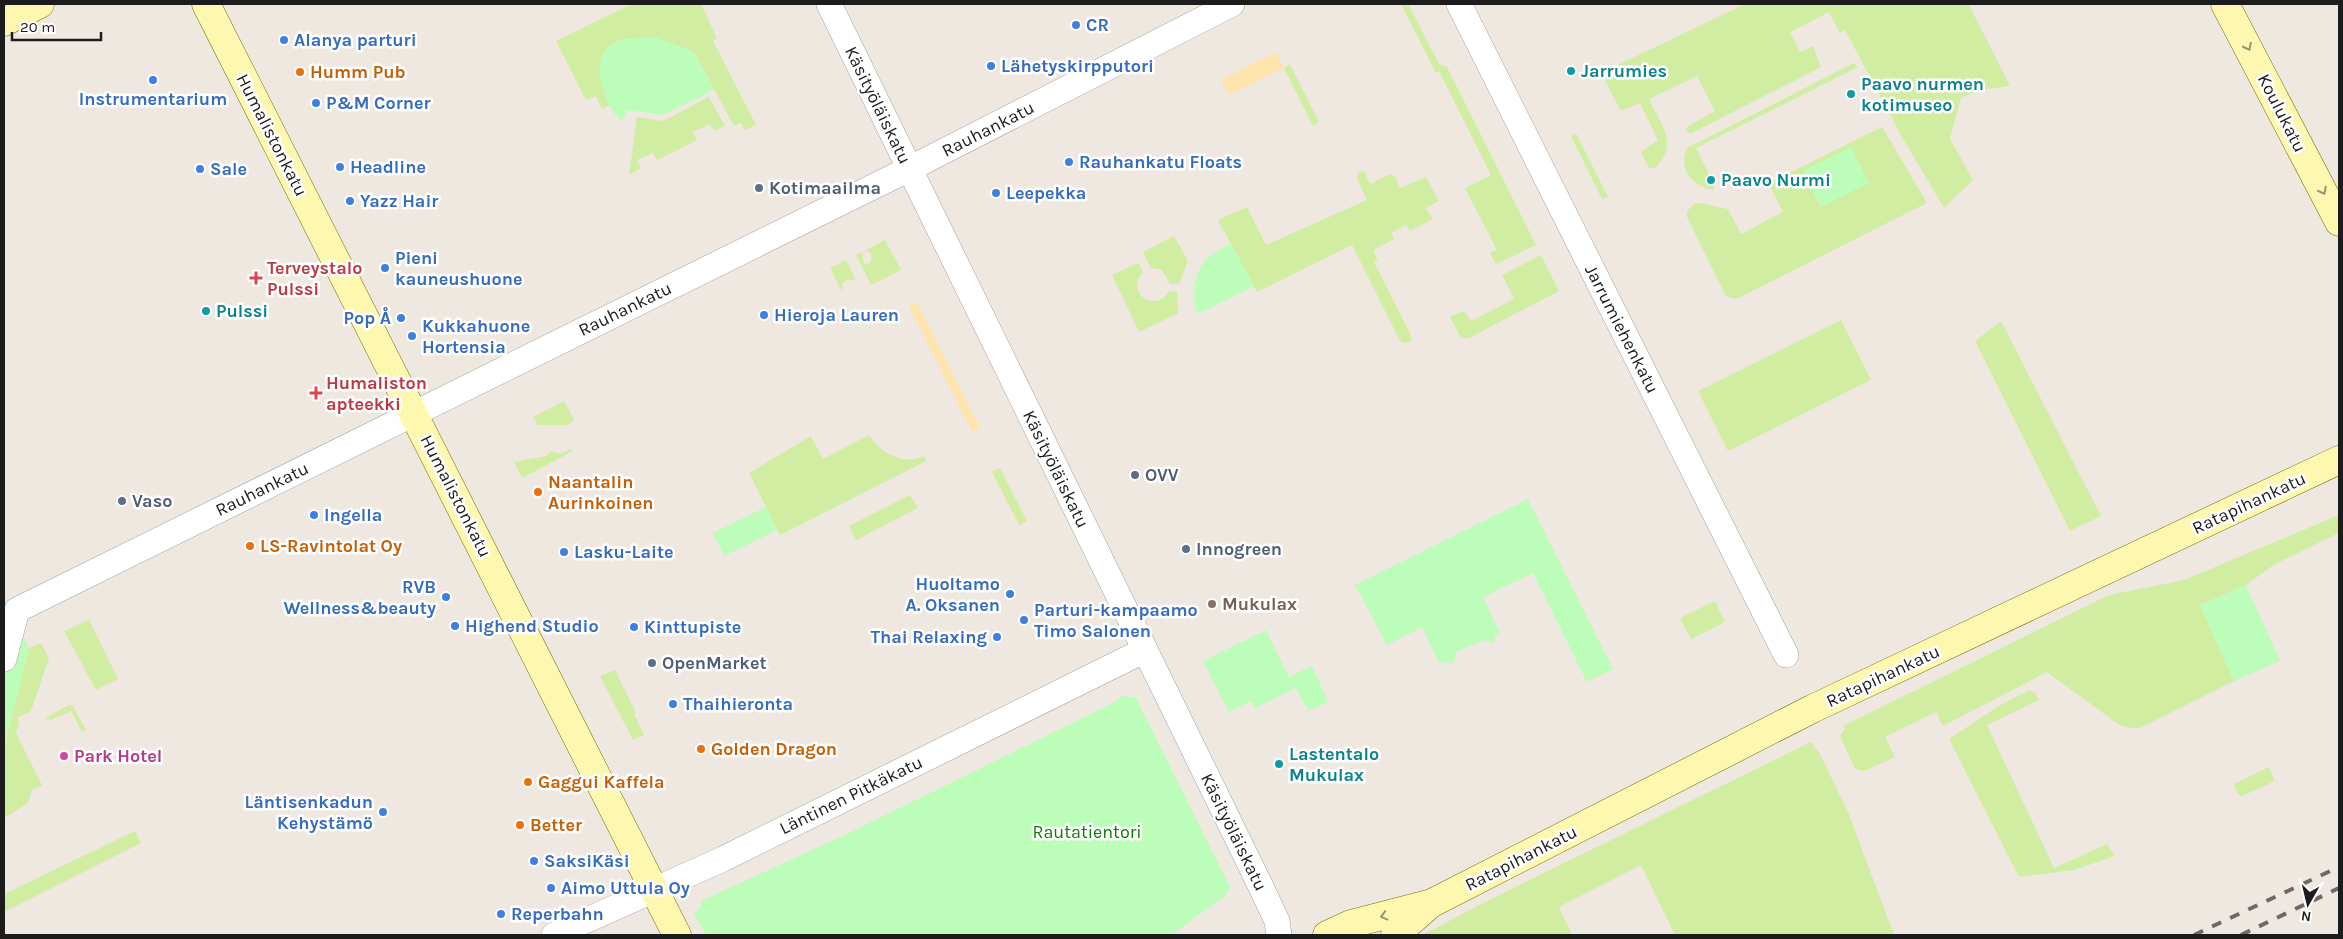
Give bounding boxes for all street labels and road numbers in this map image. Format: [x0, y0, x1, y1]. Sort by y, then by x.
street label: Käsityöläiskatu [840, 43, 916, 167]
street label: Humalistonkatu [232, 70, 312, 200]
street label: Koulukatu [2253, 70, 2311, 156]
street label: Rauhankatu [938, 96, 1038, 162]
street label: Jarrumiehenkatu [1580, 261, 1664, 397]
street label: Rauhankatu [575, 277, 675, 341]
street label: Käsityöläiskatu [1018, 407, 1094, 531]
street label: Humalistonkatu [416, 431, 496, 561]
street label: Rauhankatu [212, 457, 312, 521]
street label: Ratapihankatu [2189, 467, 2309, 539]
street label: Ratapihankatu [1823, 640, 1943, 712]
street label: Läntinen Pitkäkatu [776, 751, 926, 839]
street label: Käsityöläiskatu [1196, 770, 1272, 894]
street label: Ratapihankatu [1461, 820, 1581, 896]

